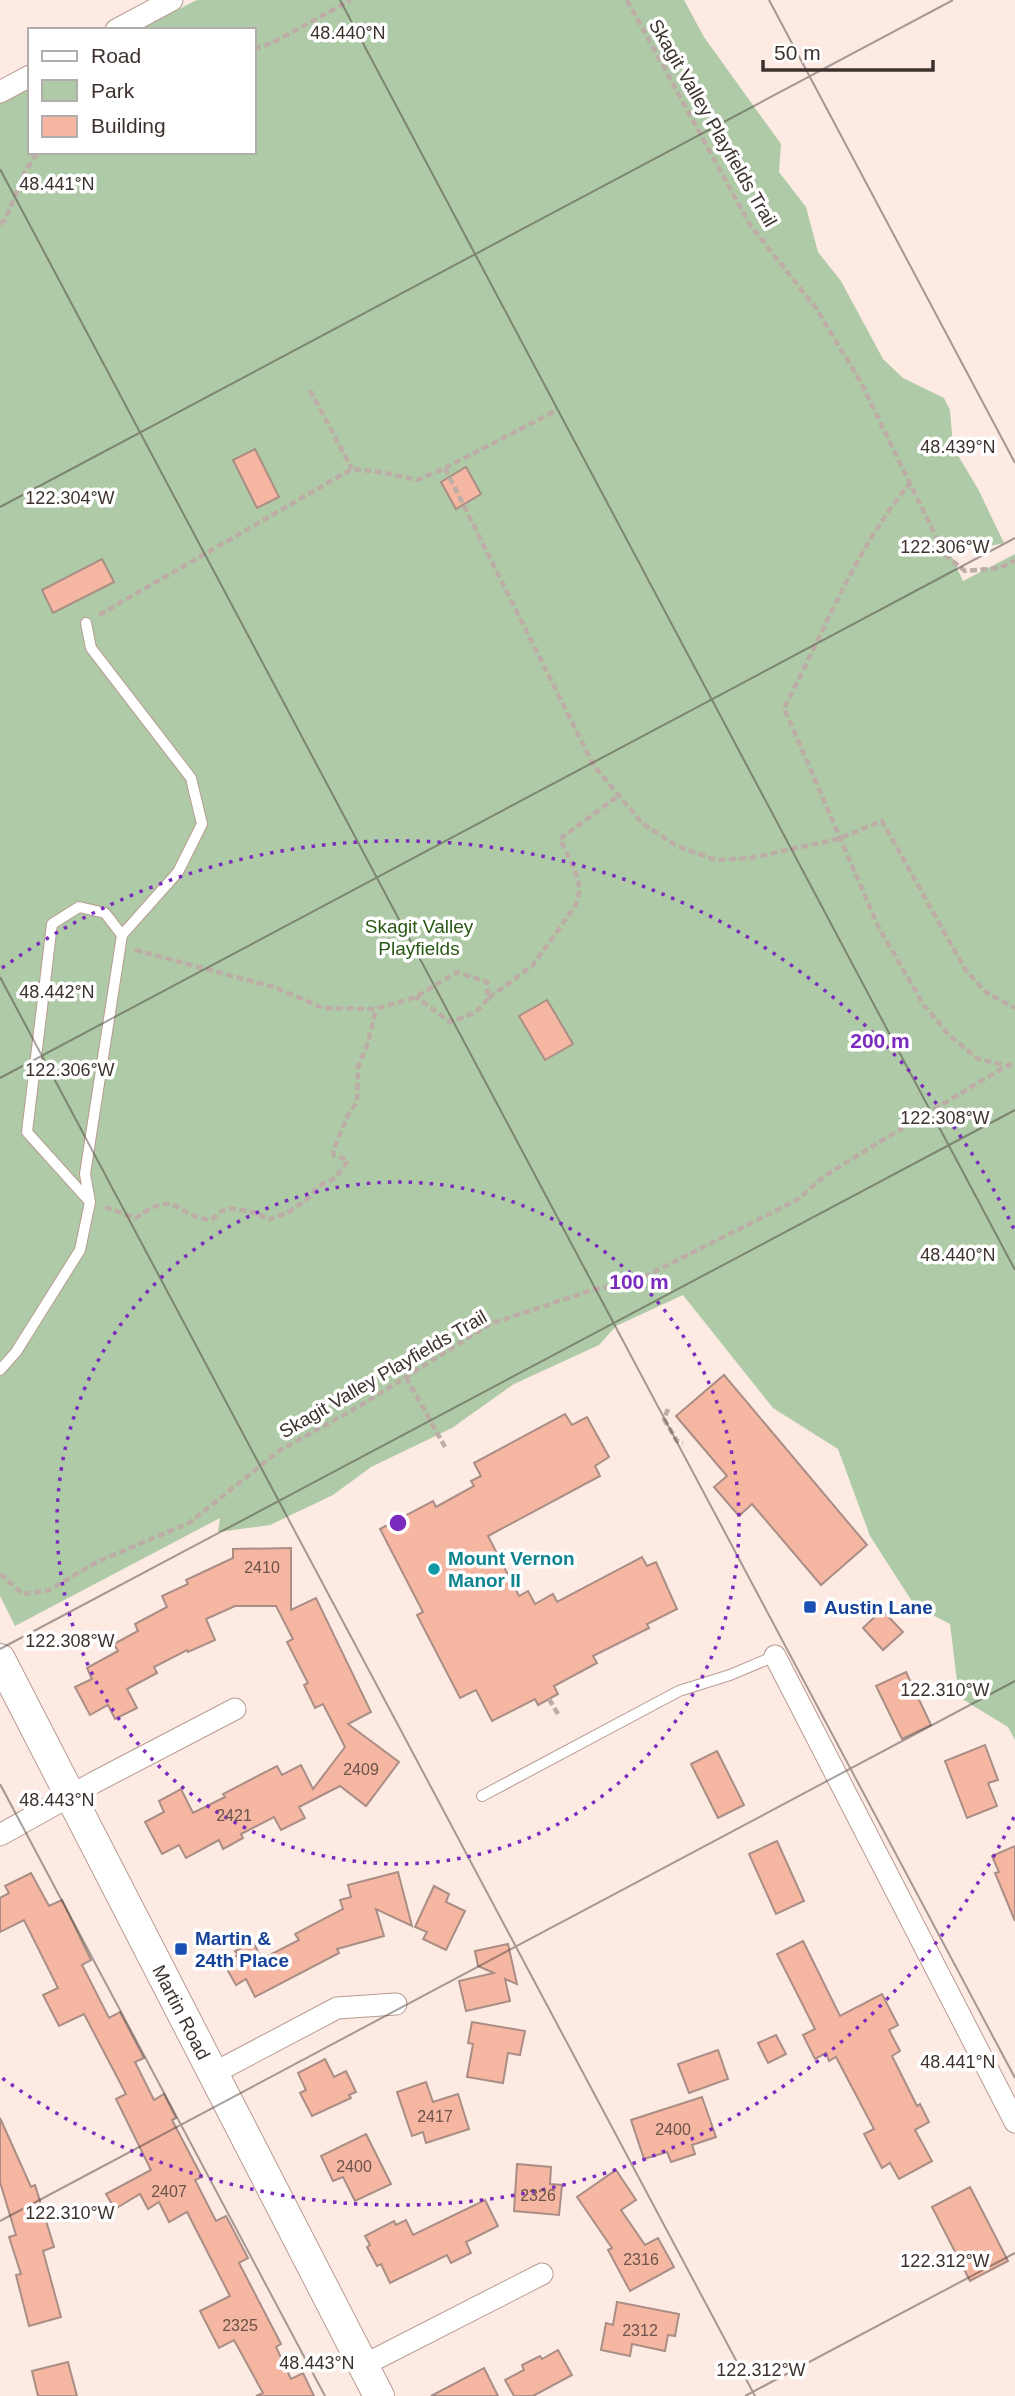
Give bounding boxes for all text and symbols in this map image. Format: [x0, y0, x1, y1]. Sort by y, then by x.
street label: Skagit Valley Playfields Trail [645, 15, 781, 231]
text: 48.440°N [310, 23, 386, 43]
legend [28, 28, 256, 154]
scale bar [763, 28, 933, 72]
text: 50 m [774, 41, 821, 64]
text: Road [91, 44, 141, 67]
text: Park [91, 79, 135, 102]
text: Building [91, 114, 166, 137]
text: 48.441°N [19, 174, 95, 194]
text: 48.439°N [920, 437, 996, 457]
text: 122.304°W [25, 488, 115, 508]
text: 122.306°W [900, 537, 990, 557]
park label: Skagit Valley Playfields [365, 916, 474, 959]
text: 48.442°N [19, 982, 95, 1002]
text: 200 m [850, 1029, 910, 1052]
text: 122.306°W [25, 1060, 115, 1080]
text: 122.308°W [900, 1108, 990, 1128]
text: 48.440°N [920, 1245, 996, 1265]
text: 100 m [609, 1270, 669, 1293]
street label: Skagit Valley Playfields Trail [275, 1306, 491, 1442]
centre of rings [386, 1511, 410, 1535]
place label: Mount Vernon Manor II [448, 1548, 575, 1591]
house number: 2410 [244, 1559, 280, 1576]
marker: Mount Vernon Manor II [426, 1561, 442, 1577]
place label: Austin Lane [824, 1597, 933, 1618]
marker: Austin Lane [802, 1599, 818, 1615]
text: 122.308°W [25, 1631, 115, 1651]
text: 122.310°W [900, 1680, 990, 1700]
house number: 2409 [343, 1761, 379, 1778]
text: 48.443°N [19, 1790, 95, 1810]
house number: 2421 [216, 1807, 252, 1824]
place label: Martin & 24th Place [195, 1928, 289, 1971]
marker: Martin & 24th Place [173, 1941, 189, 1957]
street label: Martin Road [149, 1961, 215, 2063]
text: 48.441°N [920, 2052, 996, 2072]
house number: 2417 [417, 2108, 453, 2125]
house number: 2400 [655, 2121, 691, 2138]
house number: 2400 [336, 2158, 372, 2175]
house number: 2407 [151, 2183, 187, 2200]
house number: 2326 [520, 2187, 556, 2204]
text: 122.310°W [25, 2203, 115, 2223]
house number: 2316 [623, 2251, 659, 2268]
text: 122.312°W [900, 2251, 990, 2271]
house number: 2325 [222, 2317, 258, 2334]
house number: 2312 [622, 2322, 658, 2339]
text: 48.443°N [279, 2353, 355, 2373]
text: 122.312°W [716, 2360, 806, 2380]

